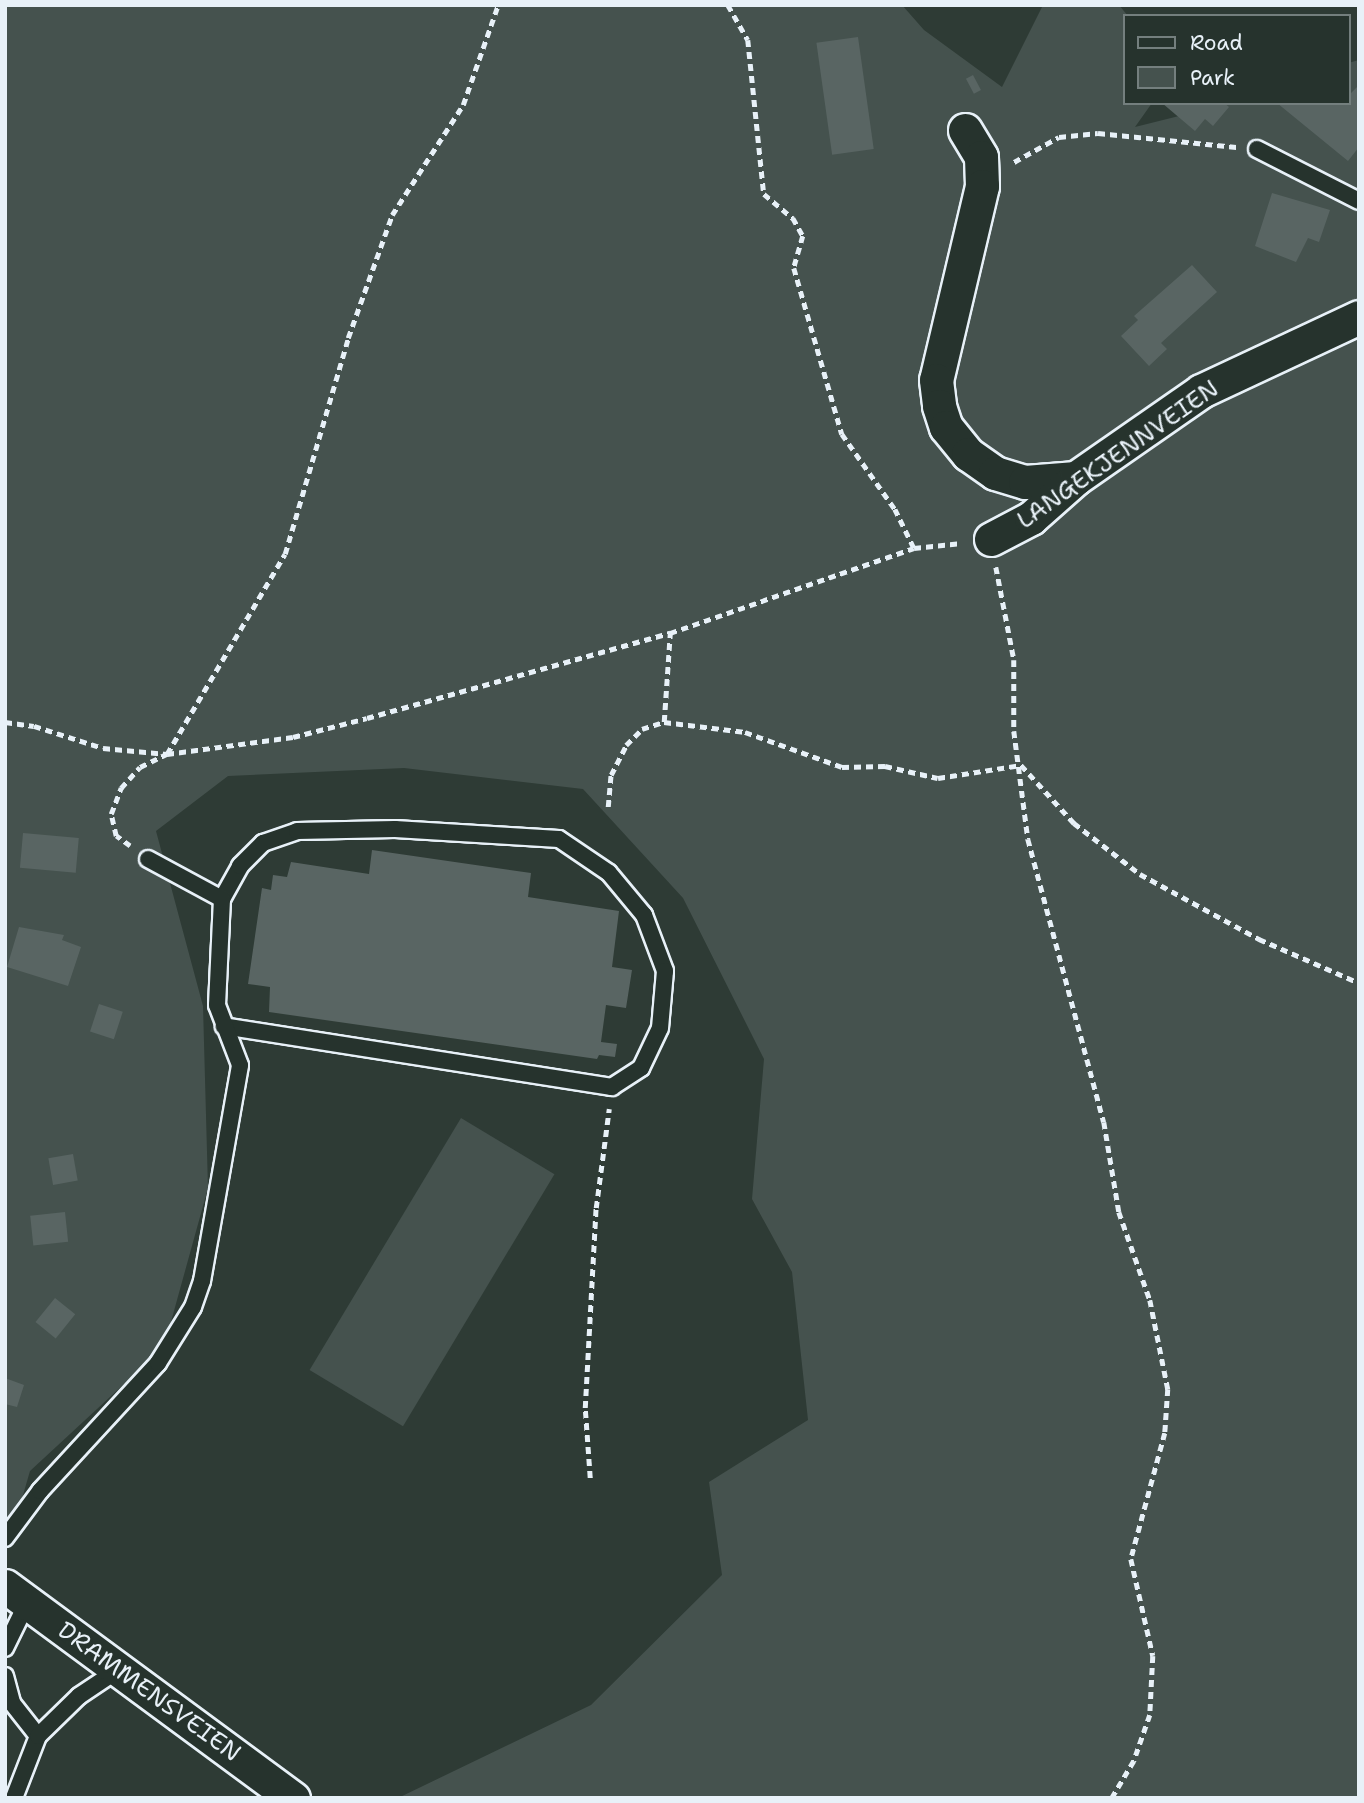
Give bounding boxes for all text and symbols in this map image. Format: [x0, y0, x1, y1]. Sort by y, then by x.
legend [1122, 14, 1350, 105]
text: Road [1190, 29, 1243, 57]
text: Park [1190, 64, 1235, 92]
street label: LANGEKJENNVEIEN [1012, 375, 1224, 535]
street label: DRAMMENSVEIEN [52, 1616, 246, 1768]

